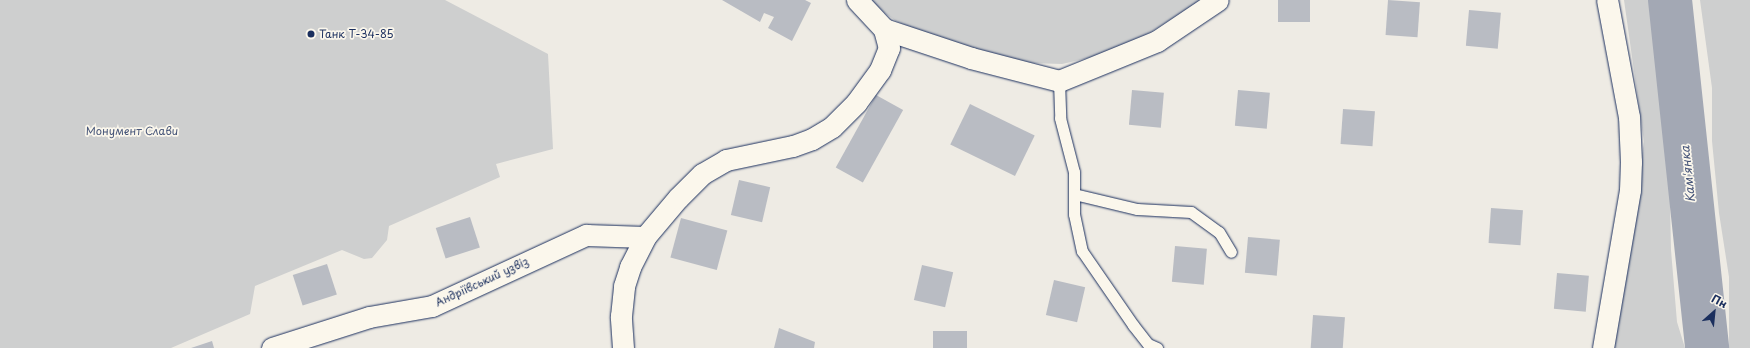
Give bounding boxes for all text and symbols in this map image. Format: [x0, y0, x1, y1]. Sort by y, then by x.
place label: Танк Т-34-85 [319, 27, 394, 41]
marker: Танк Т-34-85 [306, 29, 316, 39]
park label: Монумент Слави [86, 124, 178, 138]
water label: Кам'янка [1678, 145, 1698, 203]
street label: Андріївський узвіз [433, 255, 531, 309]
text: Пн [1709, 290, 1731, 312]
north arrow [1694, 292, 1734, 332]

